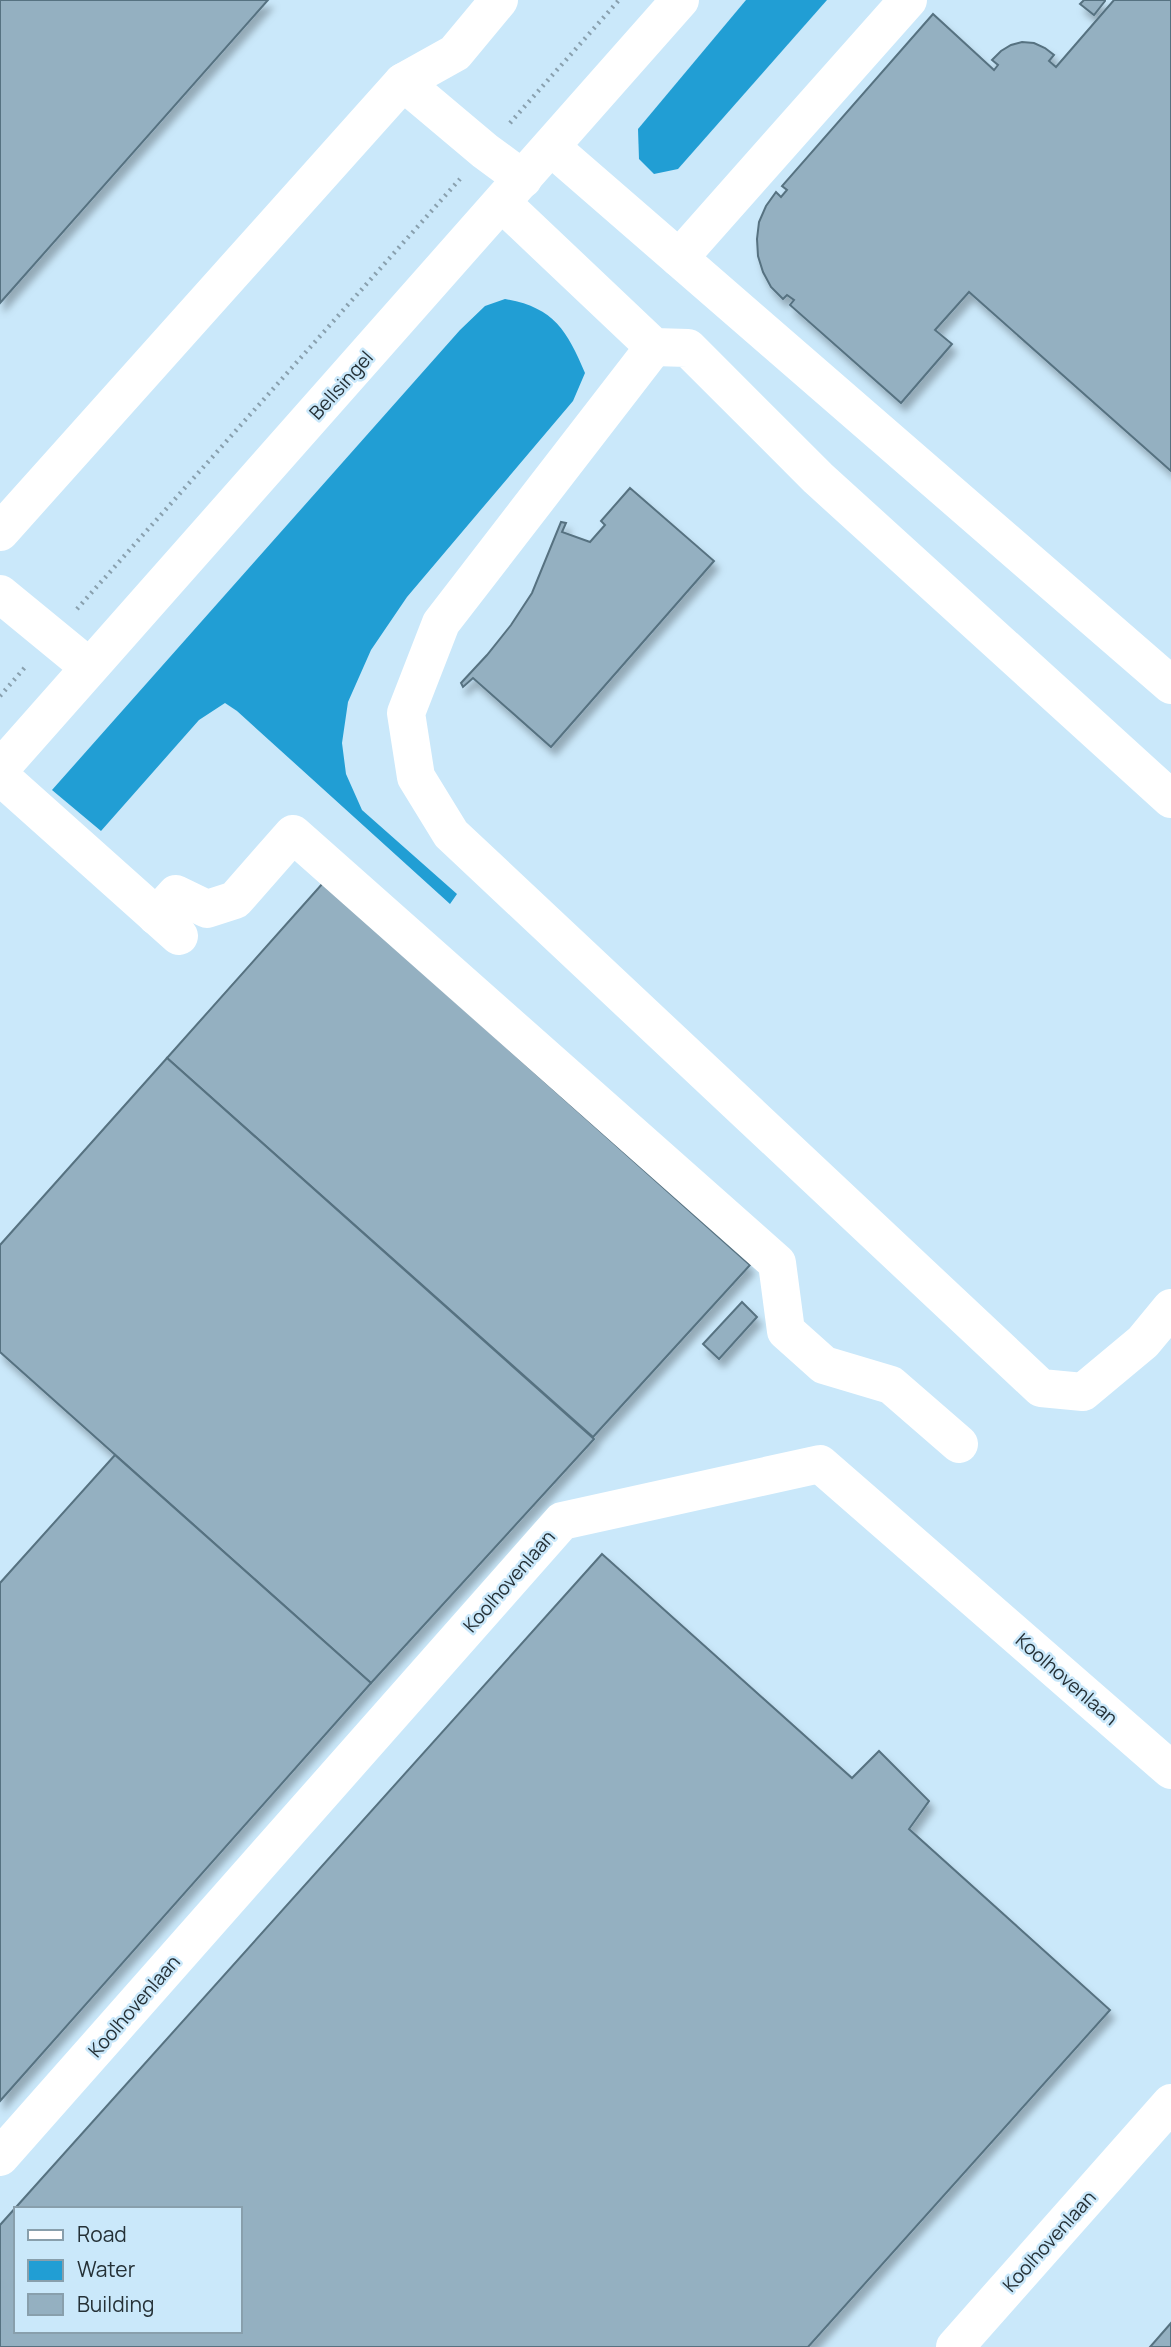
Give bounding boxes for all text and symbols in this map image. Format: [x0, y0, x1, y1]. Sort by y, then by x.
street label: Bellsingel [303, 345, 379, 425]
street label: Koolhovenlaan [457, 1524, 561, 1638]
street label: Koolhovenlaan [1010, 1627, 1124, 1731]
street label: Koolhovenlaan [82, 1949, 186, 2063]
street label: Koolhovenlaan [997, 2185, 1101, 2297]
legend [14, 2207, 242, 2333]
text: Road [77, 2220, 127, 2248]
text: Water [77, 2255, 136, 2283]
text: Building [77, 2290, 154, 2318]

